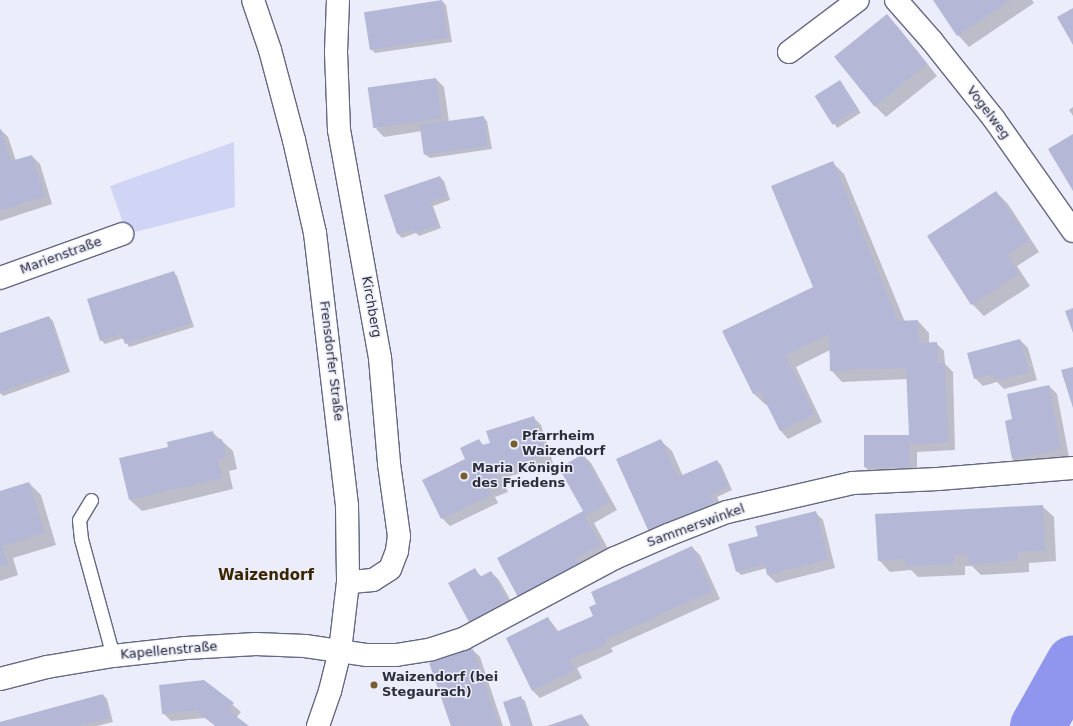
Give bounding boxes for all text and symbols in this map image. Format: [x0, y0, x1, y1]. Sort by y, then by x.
street label: Vogelweg [963, 83, 1013, 143]
street label: Marienstraße [18, 234, 104, 278]
street label: Kirchberg [358, 275, 384, 339]
street label: Frensdorfer Straße [316, 300, 346, 422]
place label: Pfarrheim Waizendorf [522, 429, 605, 460]
marker: Pfarrheim Waizendorf [509, 439, 519, 449]
place label: Maria Königin des Friedens [472, 461, 573, 492]
marker: Maria Königin des Friedens [459, 471, 469, 481]
street label: Sammerswinkel [645, 501, 747, 551]
district label: Waizendorf [218, 567, 314, 585]
street label: Kapellenstraße [120, 639, 218, 663]
place label: Waizendorf (bei Stegaurach) [382, 670, 498, 701]
marker: Waizendorf (bei Stegaurach) [369, 680, 379, 690]

